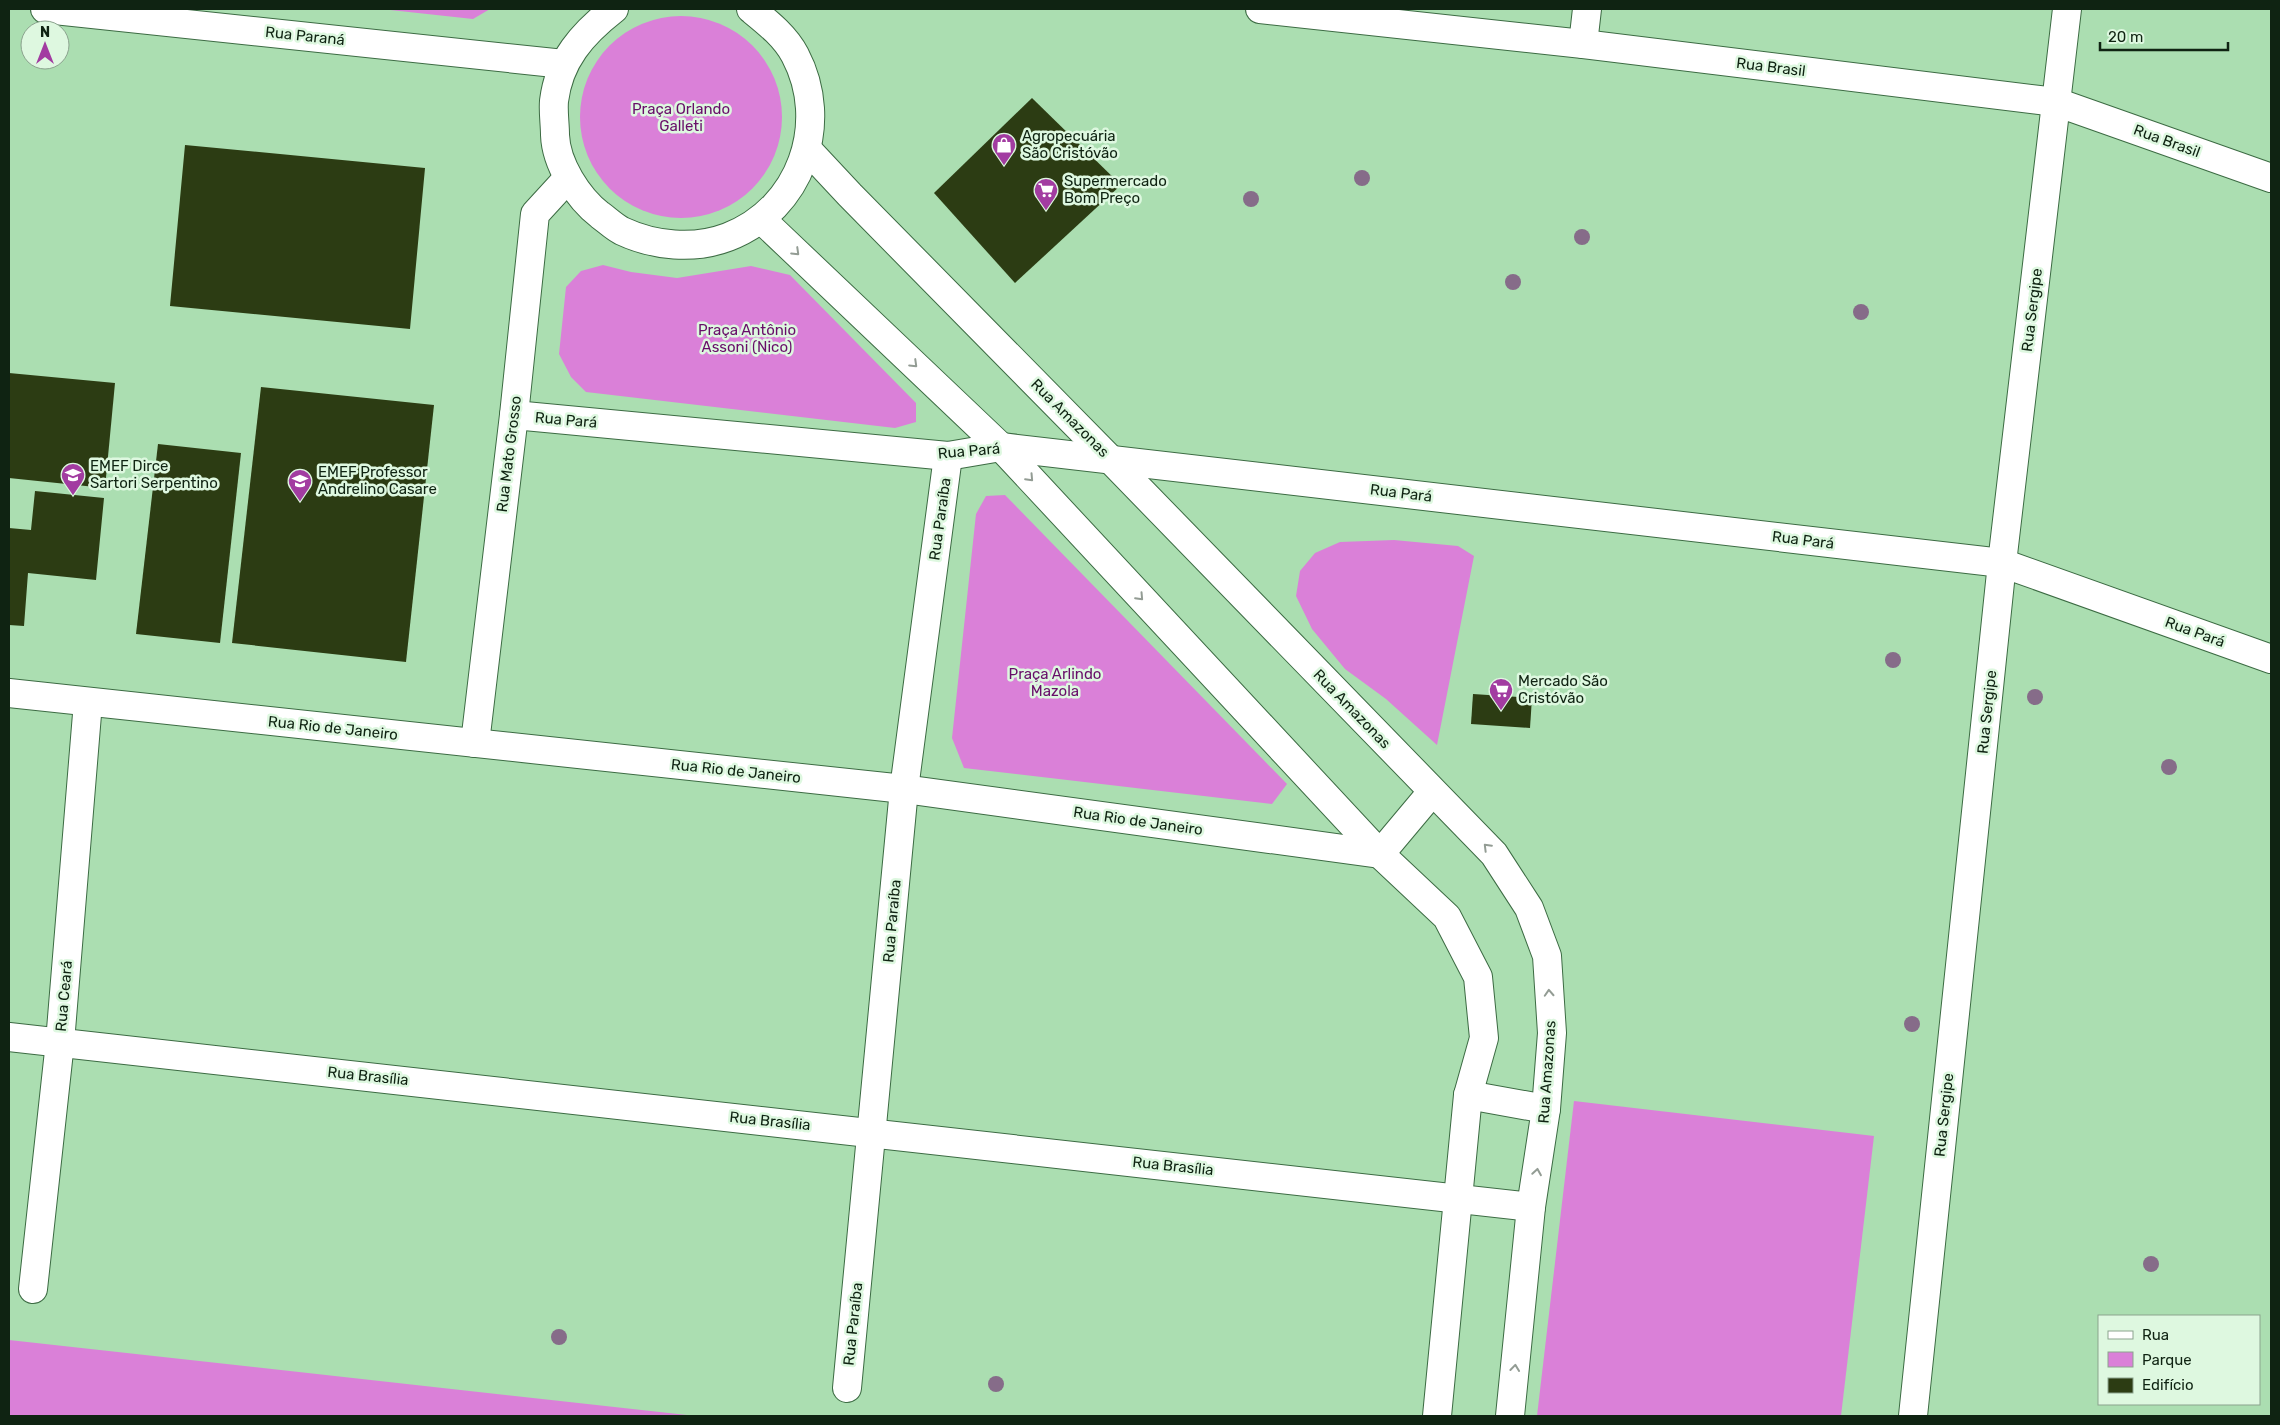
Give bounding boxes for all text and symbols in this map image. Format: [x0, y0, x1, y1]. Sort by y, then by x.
north arrow [20, 20, 70, 70]
scale bar [2100, 20, 2228, 52]
street label: Rua Paraná [264, 23, 346, 49]
text: N [40, 24, 50, 41]
text: 20 m [2108, 28, 2143, 46]
street label: Rua Brasil [1735, 54, 1807, 80]
park label: Praça Orlando Galleti [632, 100, 730, 135]
street label: Rua Brasil [2131, 121, 2203, 161]
place label: Agropecuária São Cristóvão [1022, 127, 1118, 162]
shop icon: Agropecuária São Cristóvão [991, 132, 1017, 166]
place label: Supermercado Bom Preço [1064, 172, 1167, 207]
supermarket icon: Supermercado Bom Preço [1033, 177, 1059, 211]
one-way arrow [790, 246, 799, 255]
street label: Rua Sergipe [2018, 267, 2046, 353]
park label: Praça Antônio Assoni (Nico) [698, 321, 796, 356]
one-way arrow [908, 358, 917, 367]
street label: Rua Amazonas [1027, 375, 1113, 461]
street label: Rua Mato Grosso [493, 395, 525, 513]
street label: Rua Pará [534, 408, 598, 432]
street label: Rua Pará [937, 439, 1001, 463]
place label: EMEF Dirce Sartori Serpentino [90, 457, 218, 492]
school or university icon: EMEF Dirce Sartori Serpentino [60, 462, 86, 496]
place label: EMEF Professor Andrelino Casare [318, 463, 437, 498]
school or university icon: EMEF Professor Andrelino Casare [287, 468, 313, 502]
one-way arrow [1024, 473, 1033, 482]
street label: Rua Paraíba [925, 476, 955, 562]
street label: Rua Pará [1369, 480, 1433, 506]
street label: Rua Pará [1771, 527, 1835, 553]
one-way arrow [1134, 591, 1143, 600]
street label: Rua Pará [2163, 613, 2227, 651]
park label: Praça Arlindo Mazola [1009, 665, 1101, 700]
street label: Rua Amazonas [1310, 666, 1395, 753]
street label: Rua Sergipe [1974, 669, 2000, 755]
place label: Mercado São Cristóvão [1518, 672, 1608, 707]
supermarket icon: Mercado São Cristóvão [1488, 677, 1514, 711]
street label: Rua Rio de Janeiro [267, 712, 399, 744]
street label: Rua Rio de Janeiro [670, 755, 802, 787]
street label: Rua Rio de Janeiro [1072, 803, 1204, 839]
one-way arrow [1484, 844, 1493, 853]
street label: Rua Paraíba [879, 879, 905, 963]
street label: Rua Ceará [52, 960, 76, 1032]
one-way arrow [1544, 988, 1555, 996]
street label: Rua Amazonas [1534, 1020, 1560, 1124]
street label: Rua Brasília [326, 1063, 410, 1089]
street label: Rua Sergipe [1931, 1072, 1957, 1158]
street label: Rua Brasília [728, 1108, 812, 1134]
street label: Rua Brasília [1131, 1153, 1215, 1179]
one-way arrow [1531, 1167, 1541, 1176]
street label: Rua Paraíba [840, 1282, 866, 1366]
legend [2098, 1315, 2260, 1405]
text: Rua [2142, 1326, 2169, 1344]
text: Parque [2142, 1351, 2192, 1369]
one-way arrow [1509, 1363, 1520, 1371]
text: Edifício [2142, 1376, 2194, 1394]

